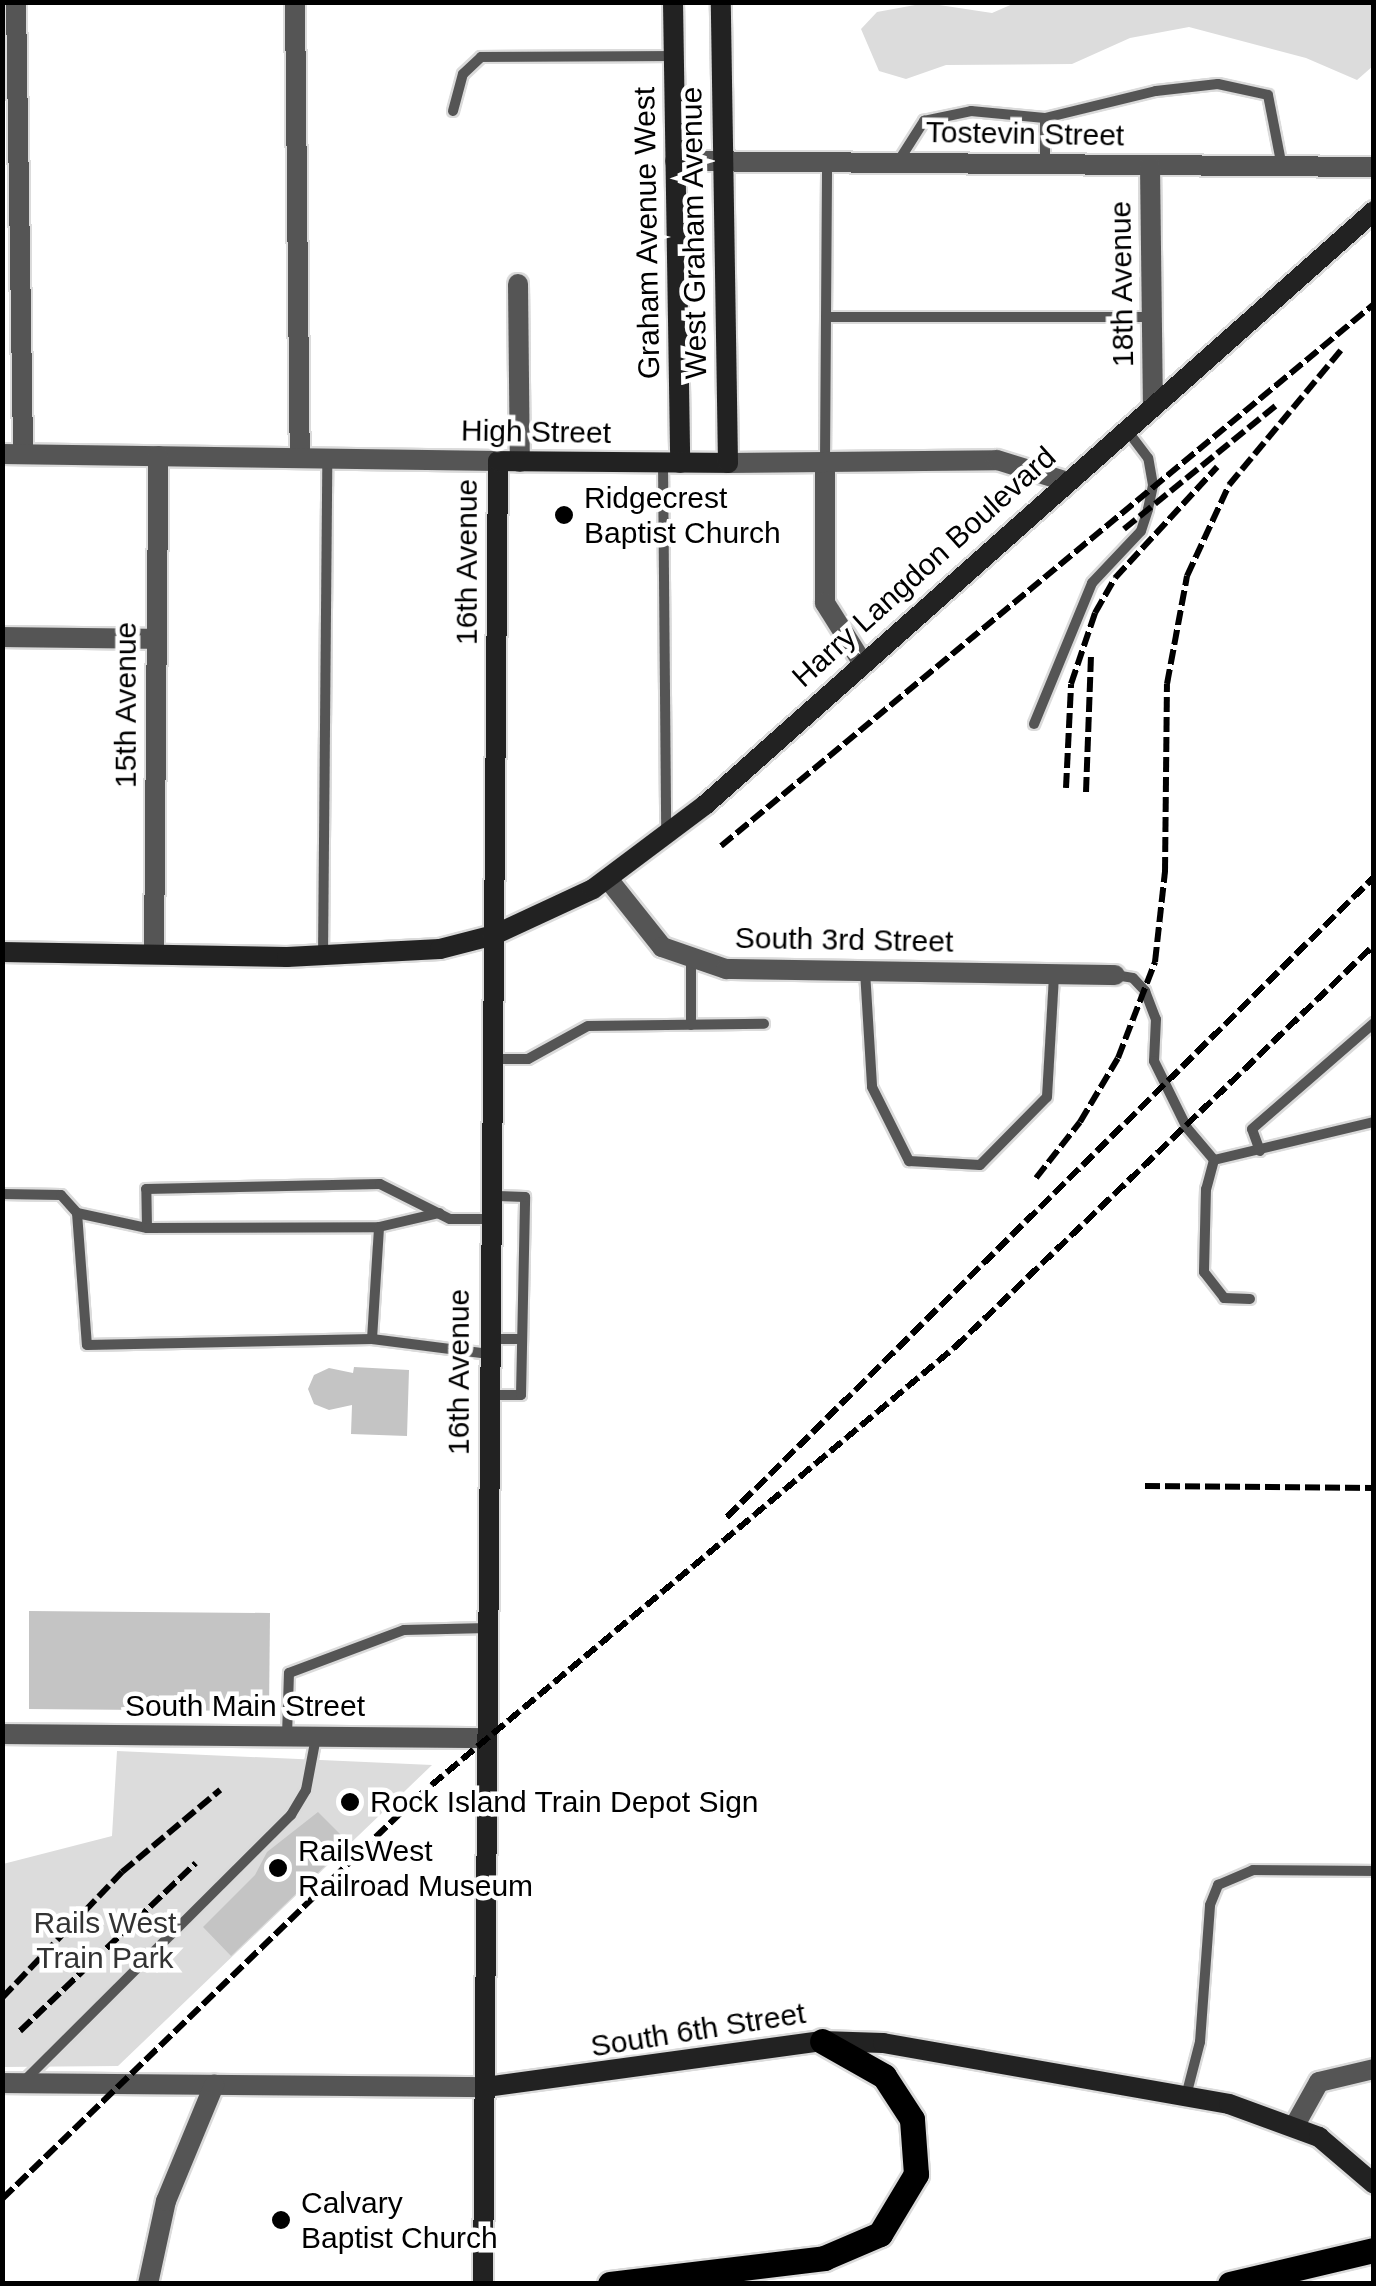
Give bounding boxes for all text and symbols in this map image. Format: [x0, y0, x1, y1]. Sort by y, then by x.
street label: Graham Avenue West [626, 86, 668, 380]
street label: West Graham Avenue [673, 86, 715, 380]
street label: Tostevin Street [925, 114, 1125, 154]
street label: 18th Avenue [1103, 200, 1141, 368]
street label: High Street [461, 413, 611, 451]
street label: Harry Langdon Boulevard [785, 439, 1063, 695]
street label: 16th Avenue [449, 478, 485, 646]
place label: Ridgecrest Baptist Church [584, 480, 781, 550]
marker: Ridgecrest Baptist Church [553, 504, 575, 526]
street label: 15th Avenue [108, 621, 144, 789]
street label: South 3rd Street [734, 920, 954, 960]
street label: 16th Avenue [441, 1288, 477, 1456]
street label: South Main Street [125, 1688, 365, 1724]
place label: Rock Island Train Depot Sign [370, 1784, 759, 1820]
marker: Rock Island Train Depot Sign [339, 1791, 361, 1813]
place label: RailsWest Railroad Museum [298, 1833, 533, 1904]
marker: RailsWest Railroad Museum [267, 1857, 289, 1879]
park label: Rails West Train Park [34, 1905, 176, 1976]
street label: South 6th Street [588, 1995, 808, 2065]
place label: Calvary Baptist Church [301, 2185, 498, 2256]
marker: Calvary Baptist Church [270, 2209, 292, 2231]

